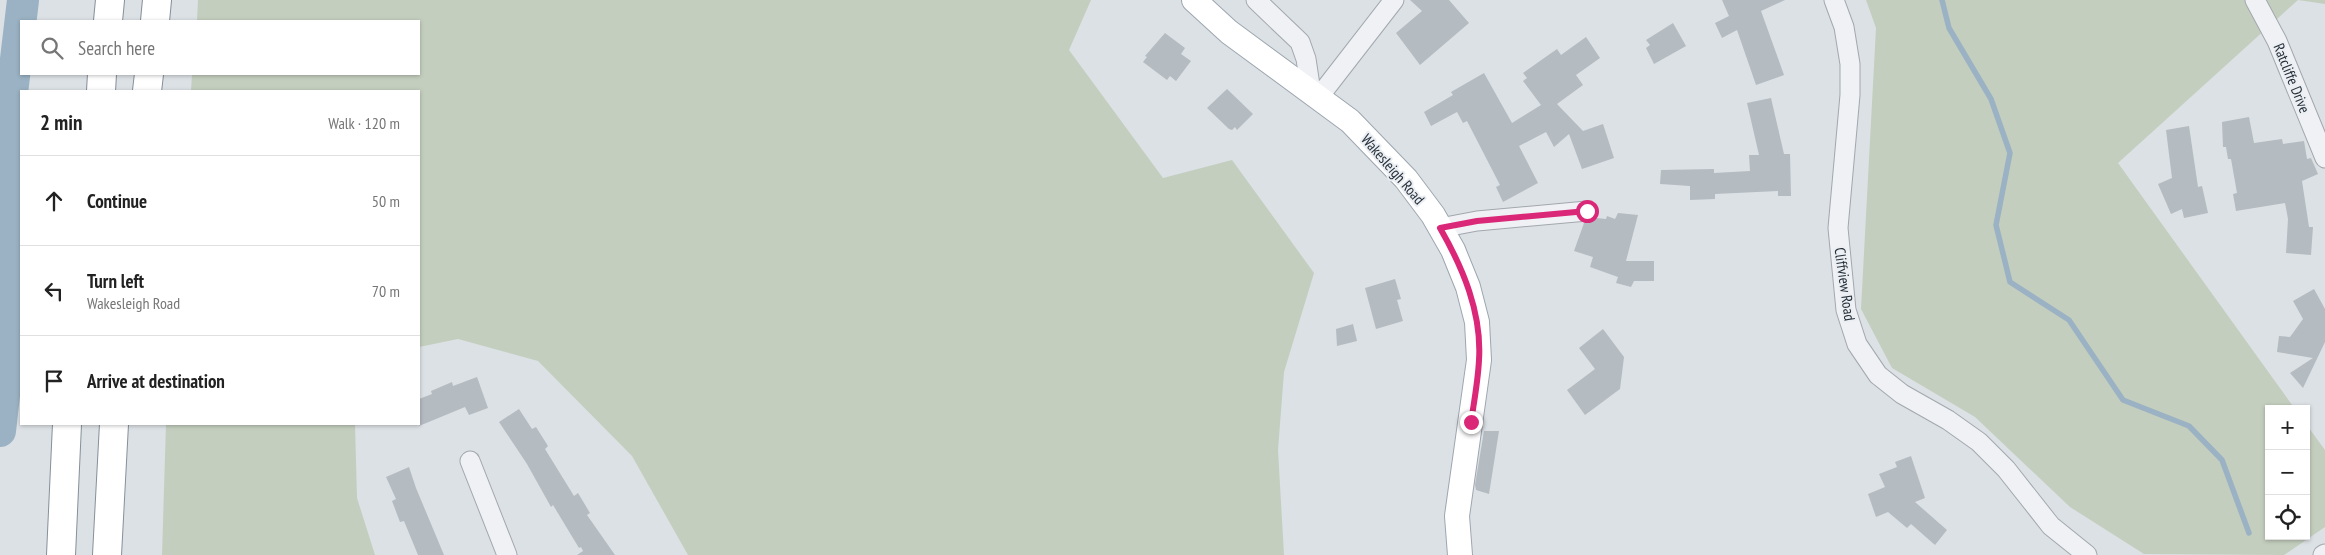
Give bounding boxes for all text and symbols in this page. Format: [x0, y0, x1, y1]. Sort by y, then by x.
search box [20, 20, 420, 75]
icon: search [38, 34, 66, 62]
text: Search here [78, 36, 155, 60]
street label: Ratcliffe Drive [2269, 40, 2315, 116]
text: 2 min [40, 109, 82, 136]
text: Walk · 120 m [328, 113, 400, 133]
street label: Wakesleigh Road [1357, 130, 1429, 208]
icon: ahead [40, 187, 68, 215]
text: Continue [87, 189, 147, 213]
text: 50 m [372, 191, 400, 211]
route start [1576, 200, 1599, 223]
street label: Cliffview Road [1830, 246, 1860, 322]
text: Turn left [87, 269, 144, 293]
icon: left [40, 277, 68, 305]
text: 70 m [372, 281, 400, 301]
text: Wakesleigh Road [87, 293, 180, 313]
icon: arrive [40, 367, 68, 395]
text: Arrive at destination [87, 369, 225, 393]
map controls [2265, 405, 2310, 540]
button: + [2265, 405, 2310, 450]
route end [1460, 411, 1483, 434]
button: − [2265, 450, 2310, 495]
button: locate [2265, 495, 2310, 540]

